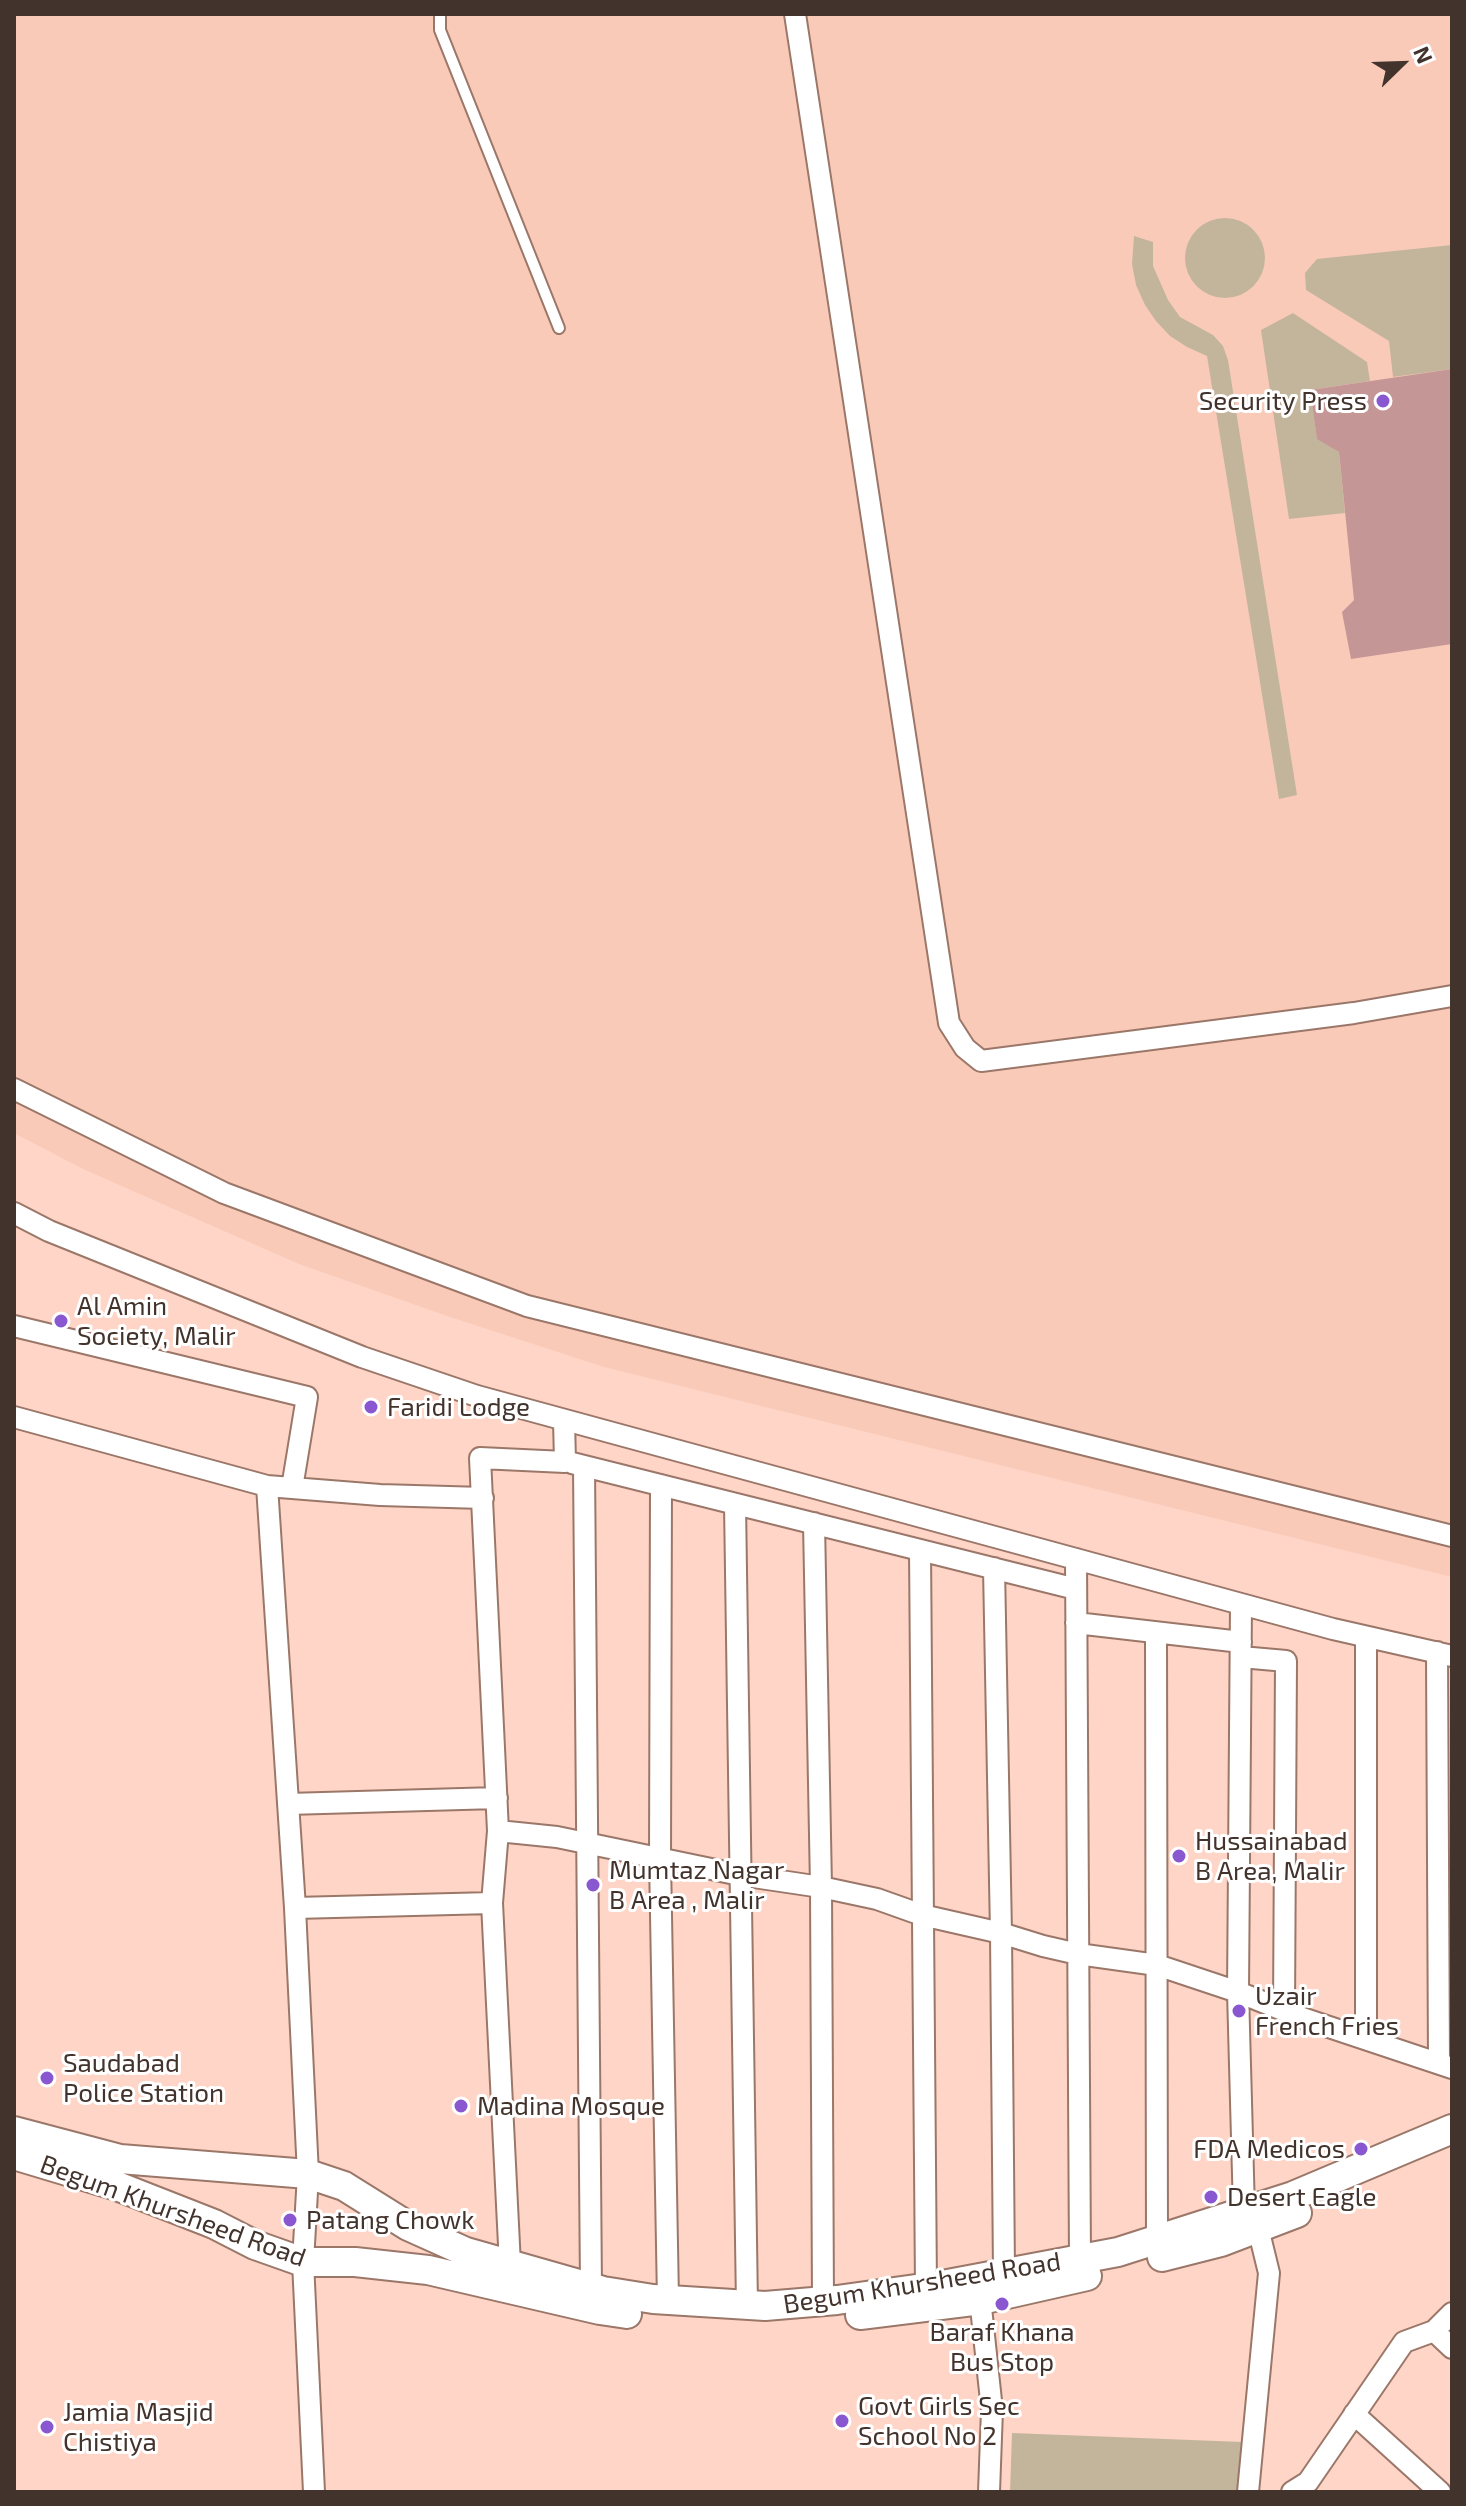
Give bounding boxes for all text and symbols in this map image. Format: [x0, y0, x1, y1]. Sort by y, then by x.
north arrow [1362, 24, 1442, 104]
text: N [1409, 42, 1439, 67]
place label: Security Press [1199, 385, 1367, 417]
marker: Security Press [1374, 392, 1392, 410]
place label: Al Amin Society, Malir [77, 1290, 236, 1352]
marker: Al Amin Society, Malir [52, 1312, 70, 1330]
place label: Faridi Lodge [387, 1391, 530, 1423]
marker: Faridi Lodge [362, 1398, 380, 1416]
place label: Hussainabad B Area, Malir [1195, 1825, 1348, 1886]
marker: Hussainabad B Area, Malir [1170, 1847, 1188, 1865]
place label: Mumtaz Nagar B Area , Malir [609, 1854, 784, 1916]
marker: Mumtaz Nagar B Area , Malir [584, 1876, 602, 1894]
place label: Uzair French Fries [1255, 1980, 1399, 2042]
marker: Uzair French Fries [1230, 2002, 1248, 2020]
place label: Saudabad Police Station [63, 2047, 224, 2108]
marker: Saudabad Police Station [38, 2069, 56, 2087]
place label: Madina Mosque [477, 2090, 665, 2122]
marker: Madina Mosque [452, 2097, 470, 2115]
place label: FDA Medicos [1193, 2133, 1345, 2165]
marker: FDA Medicos [1352, 2140, 1370, 2158]
street label: Begum Khursheed Road [36, 2148, 310, 2274]
place label: Desert Eagle [1227, 2181, 1377, 2213]
marker: Desert Eagle [1202, 2188, 1220, 2206]
place label: Patang Chowk [306, 2204, 474, 2236]
marker: Patang Chowk [281, 2211, 299, 2229]
street label: Begum Khursheed Road [781, 2246, 1063, 2320]
marker: Baraf Khana Bus Stop [993, 2295, 1011, 2313]
place label: Baraf Khana Bus Stop [930, 2316, 1074, 2378]
place label: Govt Girls Sec School No 2 [858, 2390, 1020, 2452]
place label: Jamia Masjid Chistiya [63, 2396, 214, 2458]
marker: Govt Girls Sec School No 2 [833, 2412, 851, 2430]
marker: Jamia Masjid Chistiya [38, 2418, 56, 2436]

